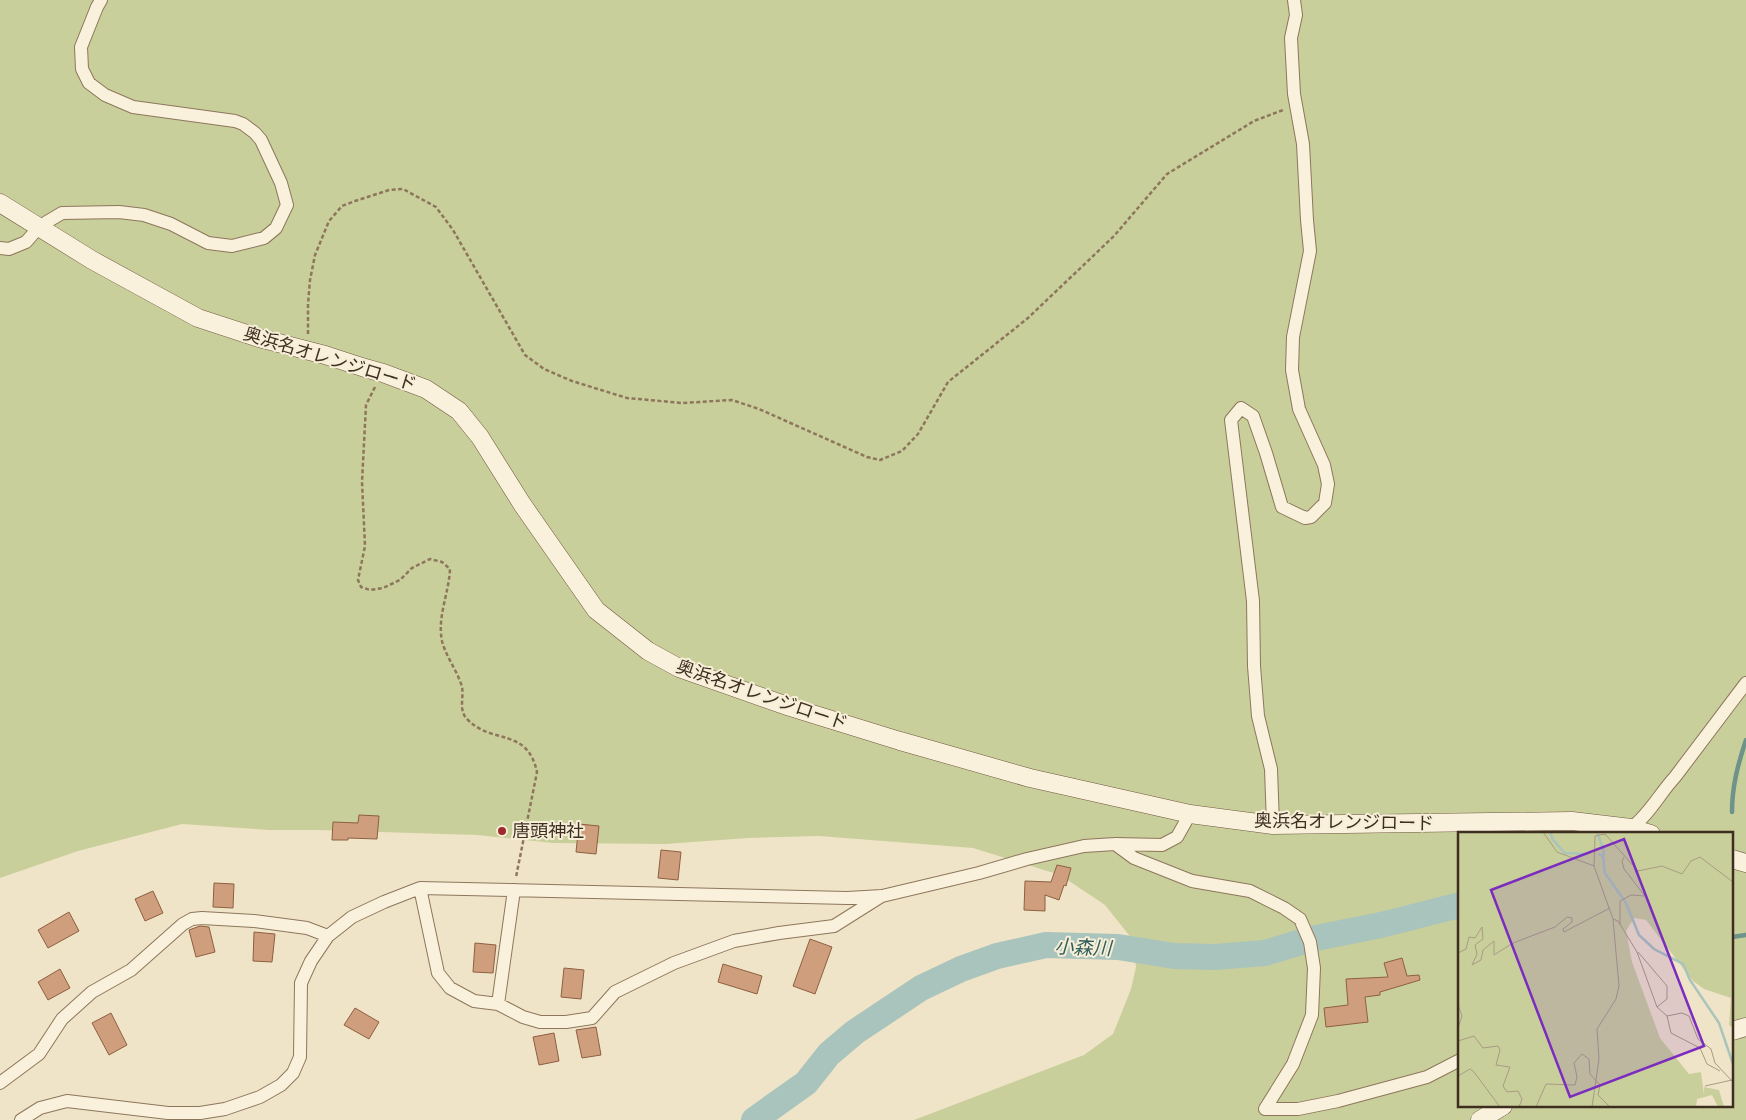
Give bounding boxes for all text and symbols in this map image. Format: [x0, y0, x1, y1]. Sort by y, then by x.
street label: 奥浜名オレンジロード [240, 320, 420, 399]
street label: 奥浜名オレンジロード [672, 653, 851, 738]
street label: 奥浜名オレンジロード [1254, 807, 1434, 838]
place label: 唐頭神社 [512, 818, 584, 845]
marker: 唐頭神社 [496, 825, 508, 837]
inset map [1458, 832, 1734, 1108]
water label: 小森川 [1054, 933, 1114, 964]

